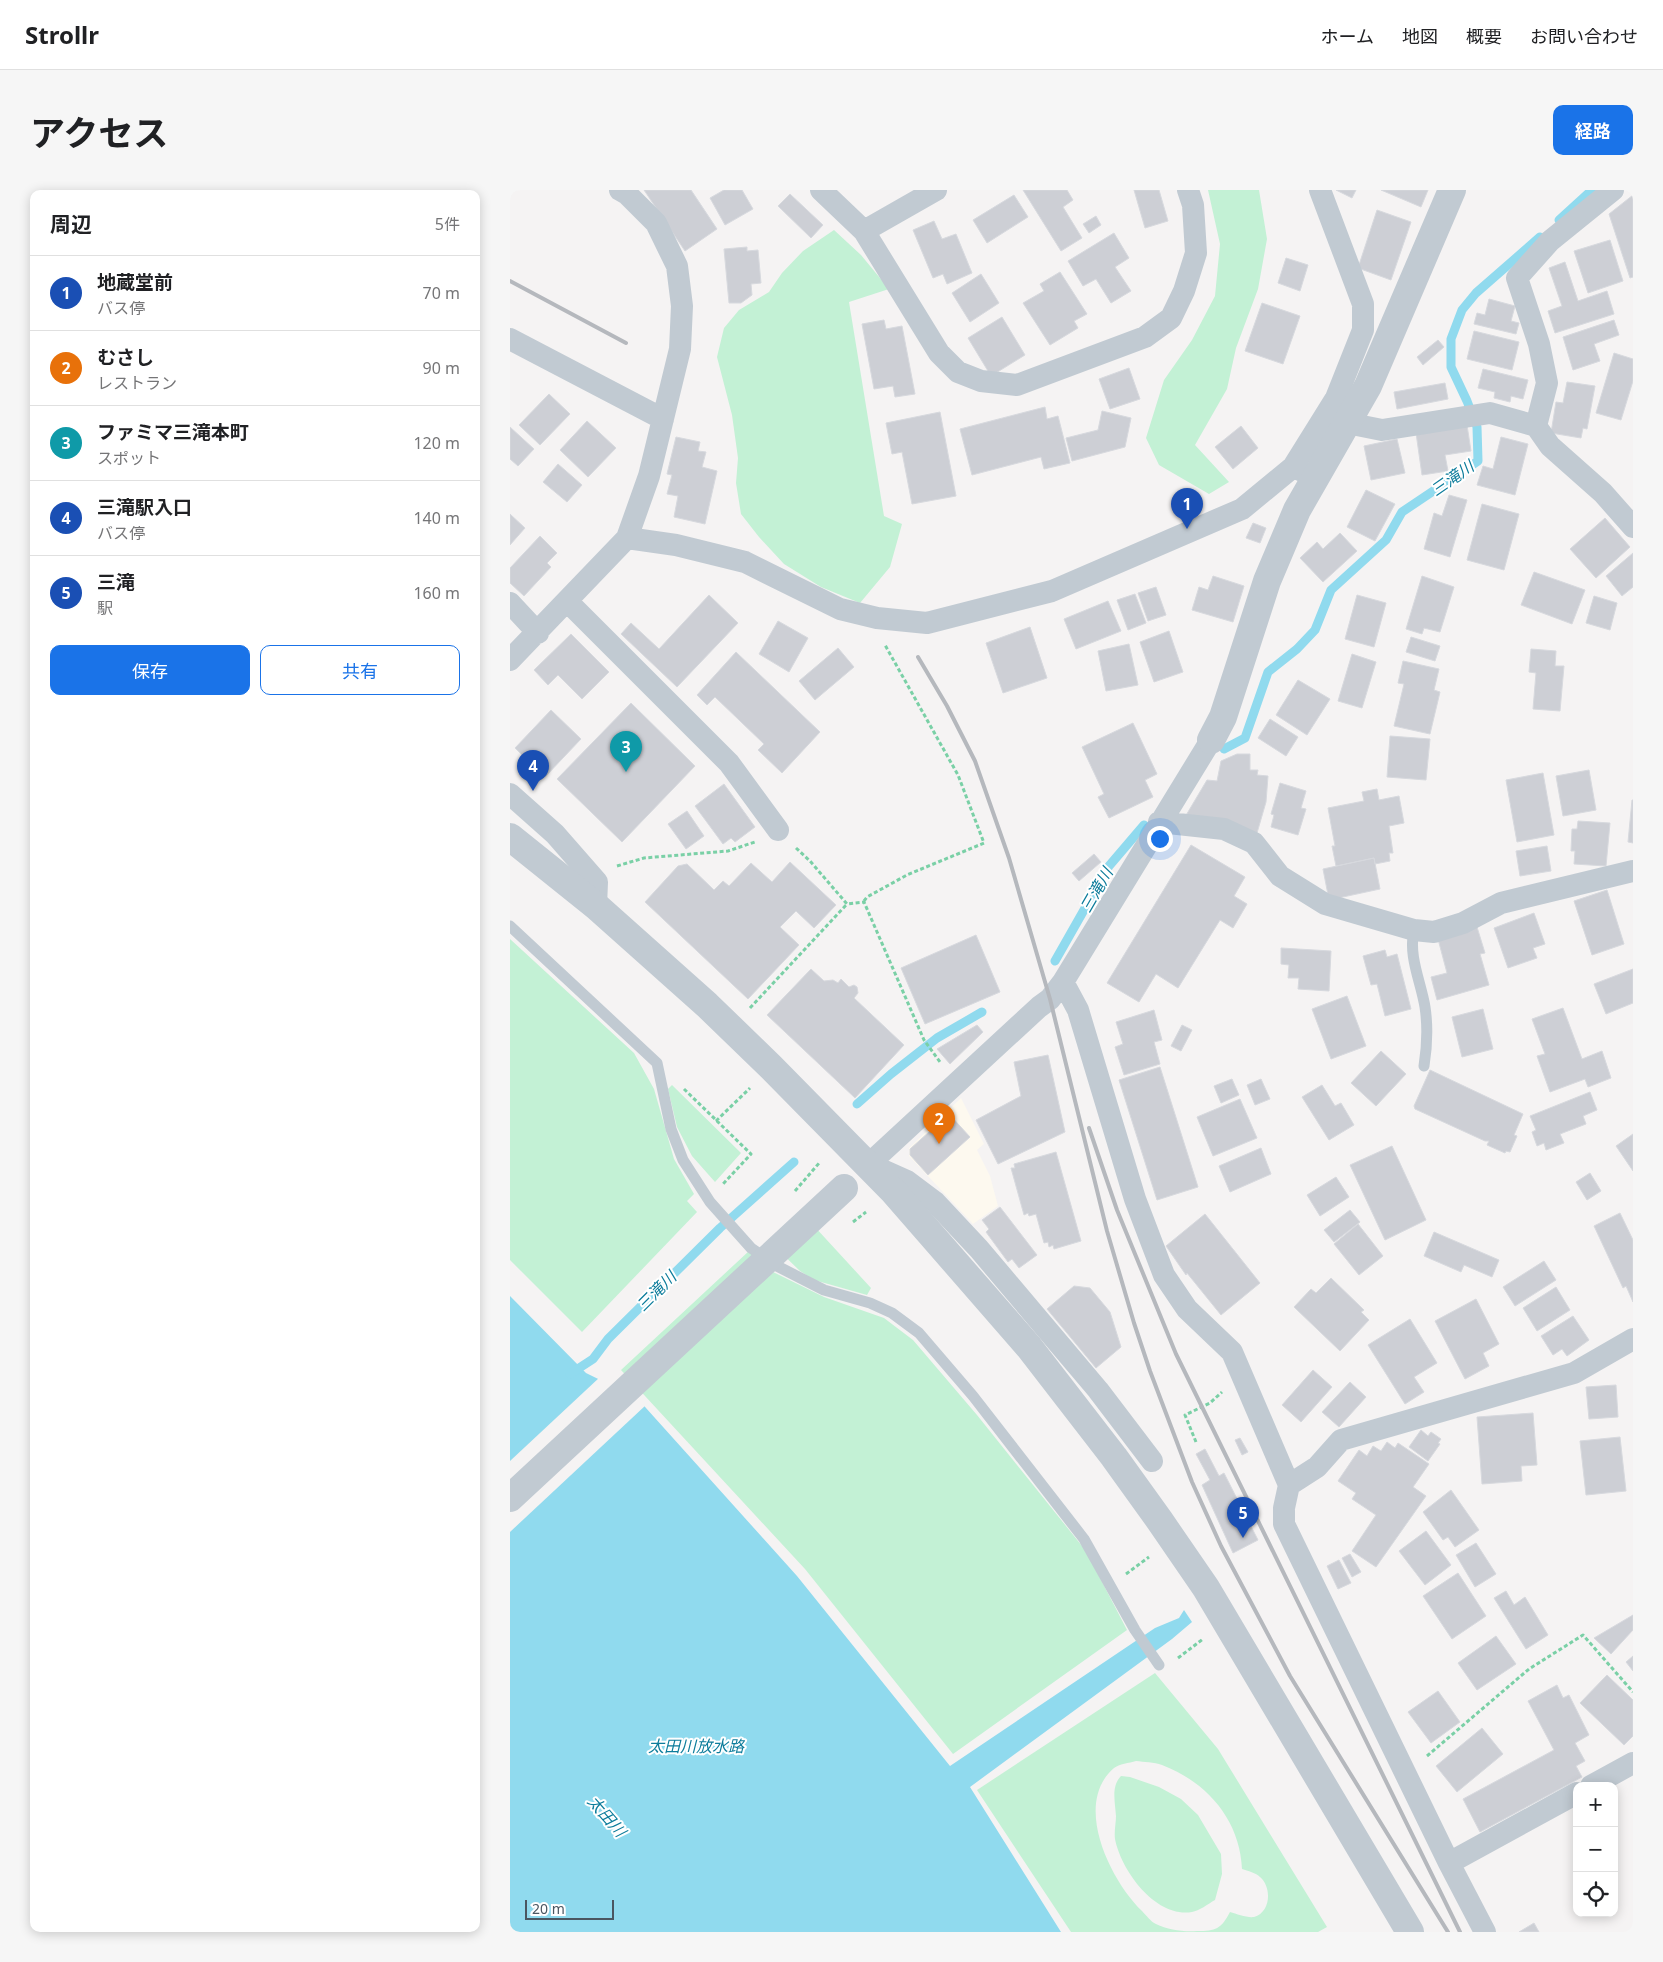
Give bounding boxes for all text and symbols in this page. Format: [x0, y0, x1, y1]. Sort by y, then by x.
text: Strollr [25, 18, 99, 51]
text: ホーム [1321, 24, 1374, 48]
text: 地図 [1402, 24, 1438, 48]
text: 概要 [1466, 24, 1502, 48]
text: お問い合わせ [1530, 24, 1638, 48]
button: 経路 [1553, 105, 1633, 155]
text: アクセス [30, 109, 168, 156]
text: 周辺 [50, 210, 92, 238]
text: 5件 [435, 213, 460, 235]
text: 地蔵堂前 [97, 269, 173, 295]
text: 1 [61, 282, 71, 304]
text: 70 m [423, 282, 460, 304]
text: バス停 [97, 297, 145, 319]
text: むさし [97, 344, 154, 370]
text: 2 [61, 357, 71, 379]
text: 90 m [423, 357, 460, 379]
text: レストラン [97, 372, 177, 394]
text: ファミマ三滝本町 [97, 419, 249, 445]
text: 3 [61, 432, 71, 454]
text: 120 m [413, 432, 460, 454]
text: スポット [97, 447, 161, 469]
water label: 三滝川 [1426, 454, 1480, 501]
pin: 1 [1171, 488, 1203, 529]
text: 三滝駅入口 [97, 494, 192, 520]
text: 4 [61, 507, 71, 529]
text: 140 m [413, 507, 460, 529]
text: バス停 [97, 522, 145, 544]
text: 三滝 [97, 569, 135, 595]
text: 5 [61, 582, 71, 604]
text: 160 m [413, 582, 460, 604]
text: 駅 [97, 597, 113, 619]
button: 保存 [50, 645, 250, 695]
button: 共有 [260, 645, 460, 695]
pin: 3 [610, 731, 642, 772]
pin: 4 [517, 750, 549, 791]
your location [1147, 826, 1173, 852]
water label: 三滝川 [1074, 862, 1119, 916]
pin: 2 [923, 1103, 955, 1144]
water label: 三滝川 [631, 1265, 682, 1316]
pin: 5 [1227, 1497, 1259, 1538]
water label: 太田川放水路 [648, 1735, 746, 1757]
map controls [1573, 1782, 1618, 1917]
button: + [1573, 1782, 1618, 1827]
water label: 太田川 [583, 1791, 632, 1843]
button: − [1573, 1827, 1618, 1872]
button: locate [1573, 1872, 1618, 1917]
scale bar [525, 1897, 614, 1920]
text: 20 m [532, 1899, 565, 1918]

